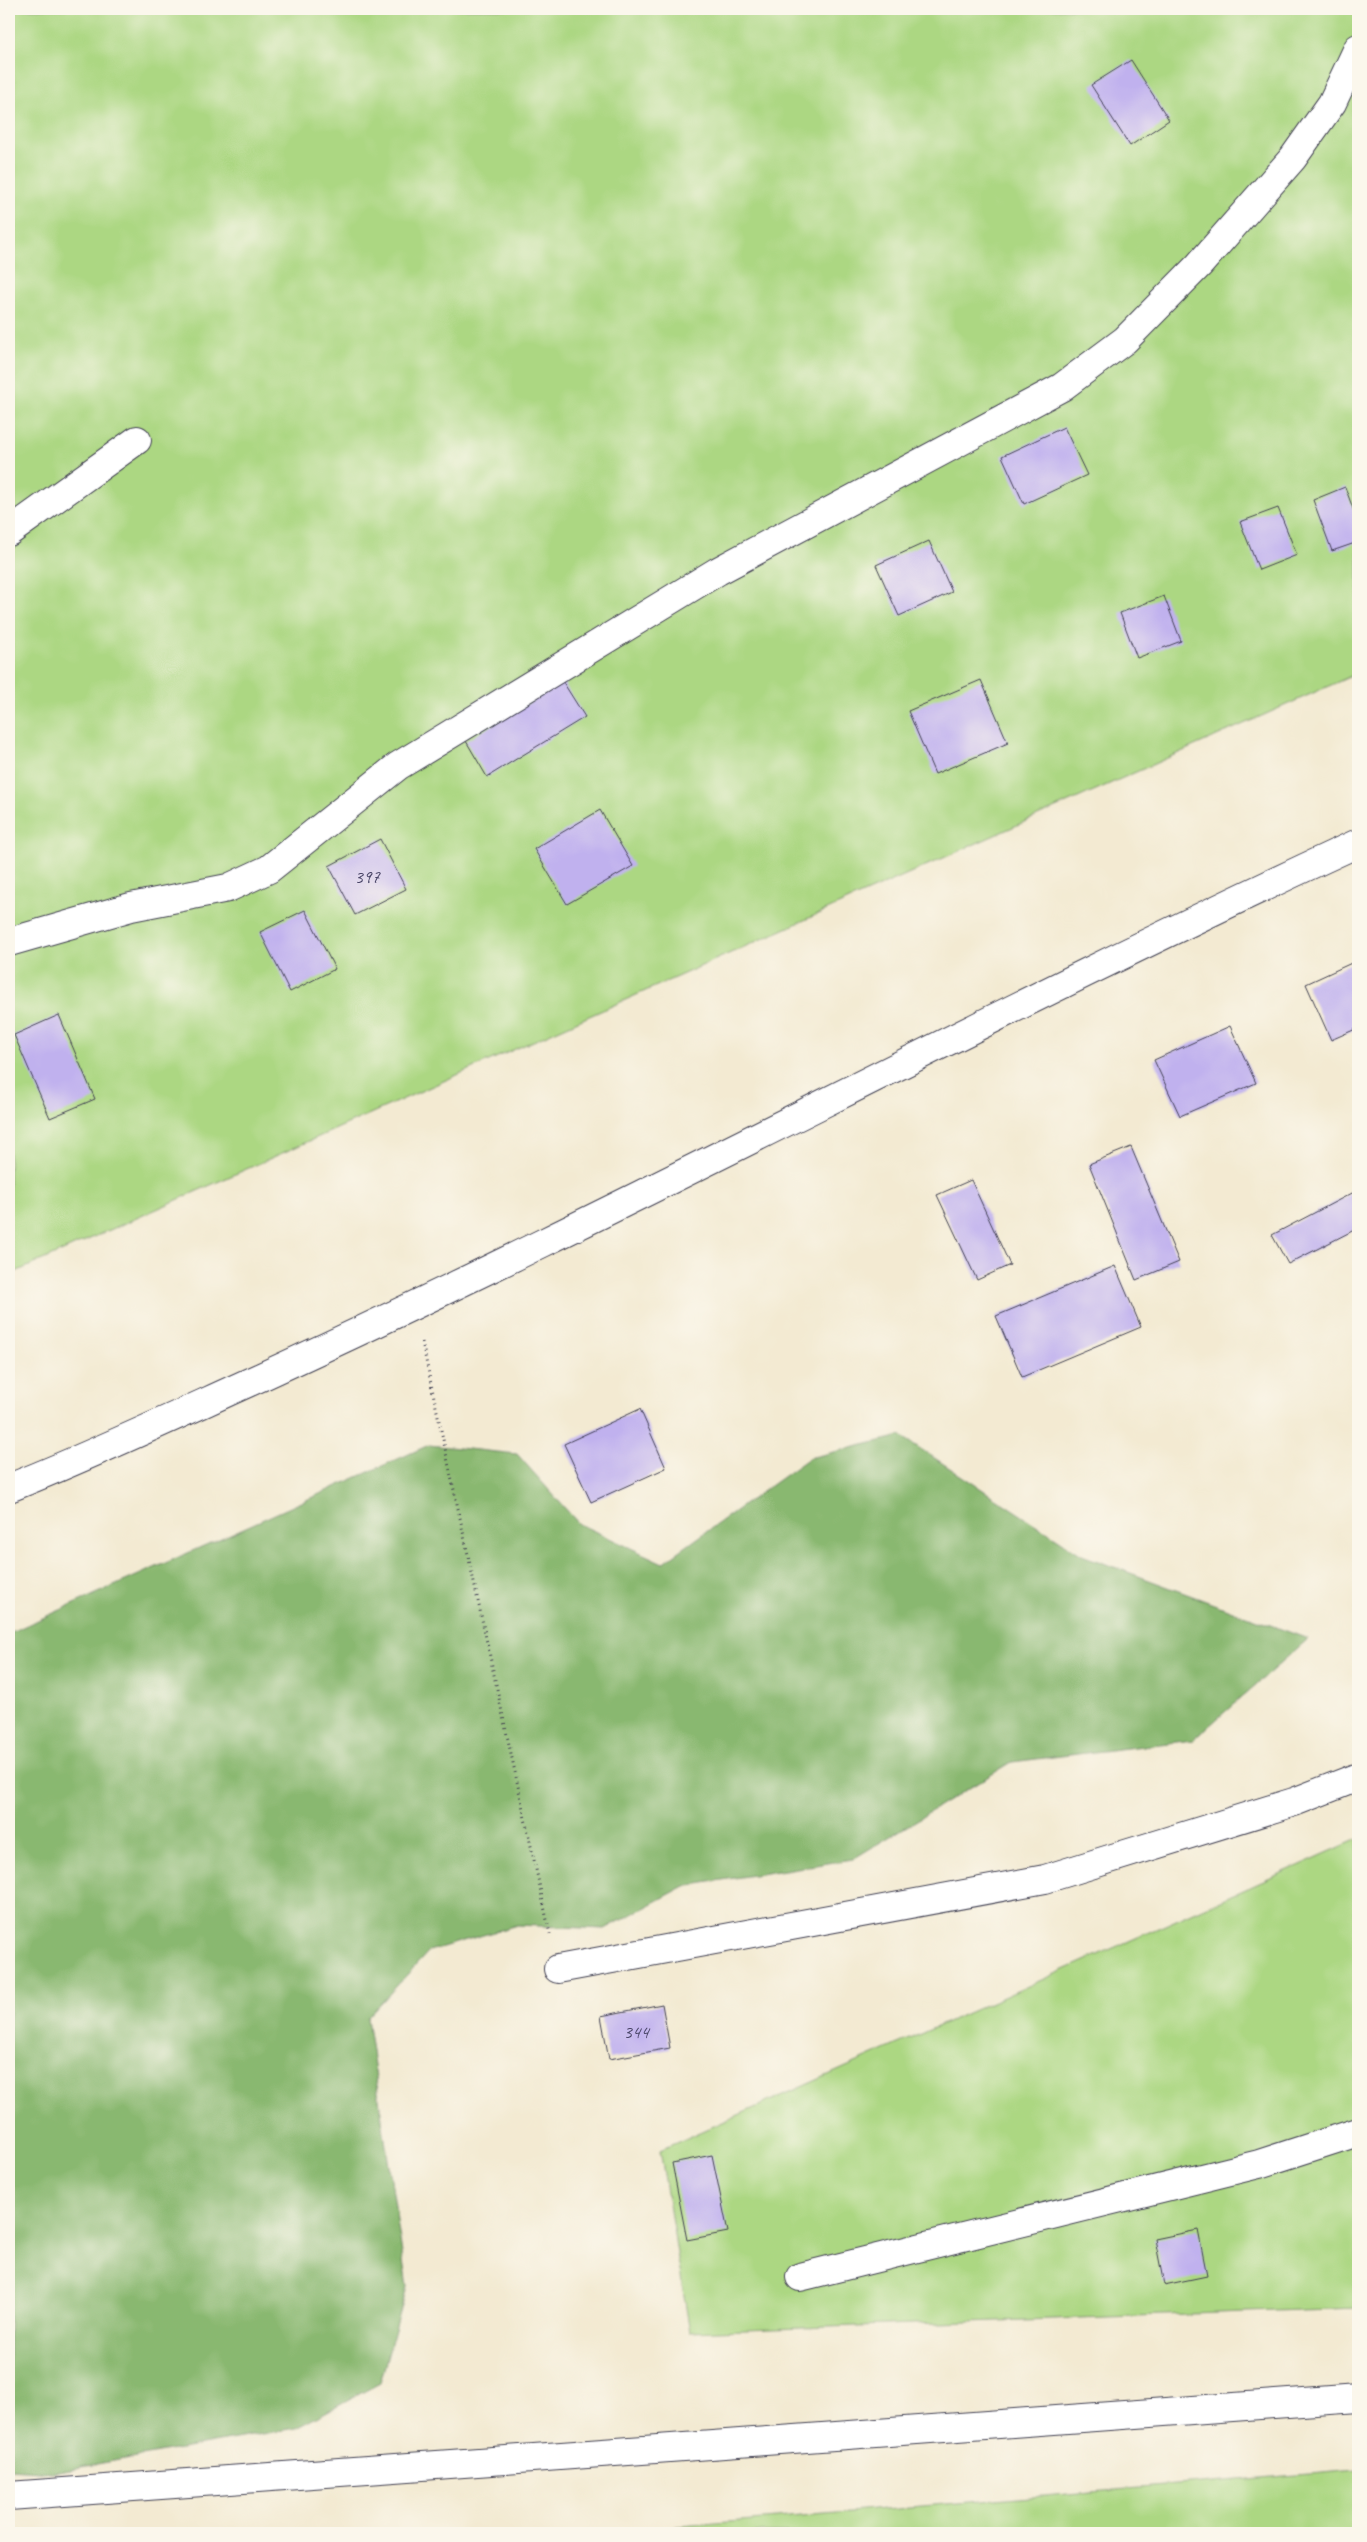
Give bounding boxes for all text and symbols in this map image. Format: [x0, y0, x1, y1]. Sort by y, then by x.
house number: 397 [354, 865, 381, 889]
house number: 344 [623, 2020, 651, 2044]

